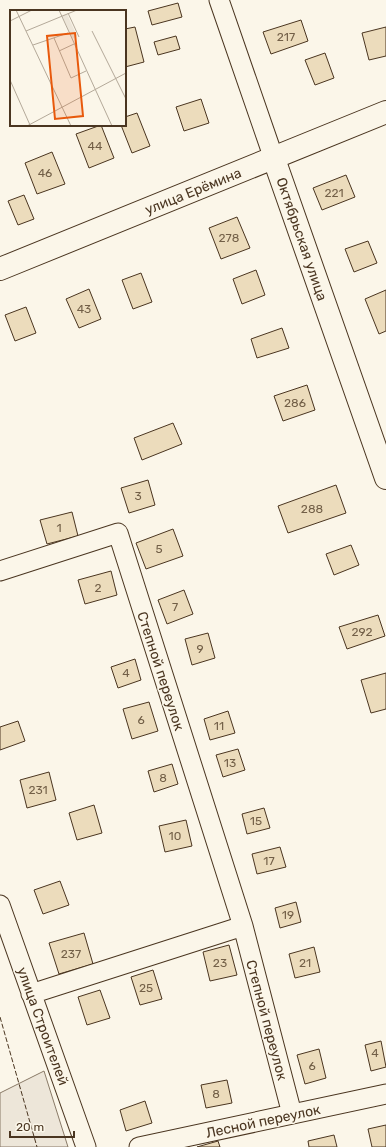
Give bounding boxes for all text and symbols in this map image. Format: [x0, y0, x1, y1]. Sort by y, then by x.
inset map [10, 10, 126, 126]
house number: 217 [277, 30, 295, 44]
house number: 44 [88, 139, 103, 153]
street label: улица Ерёмина [142, 164, 244, 219]
house number: 46 [38, 166, 52, 180]
street label: Октябрьская улица [272, 175, 331, 303]
house number: 221 [324, 186, 344, 200]
house number: 278 [219, 231, 239, 245]
house number: 43 [77, 302, 91, 316]
house number: 286 [284, 396, 306, 410]
house number: 3 [134, 489, 142, 503]
house number: 288 [301, 502, 323, 516]
house number: 1 [56, 521, 62, 535]
house number: 5 [155, 542, 163, 556]
house number: 2 [94, 581, 102, 595]
house number: 7 [172, 600, 178, 614]
street label: Степной переулок [133, 610, 188, 733]
house number: 292 [351, 625, 373, 639]
house number: 9 [196, 642, 204, 656]
house number: 4 [122, 666, 130, 680]
house number: 6 [137, 713, 145, 727]
house number: 11 [214, 719, 224, 733]
house number: 13 [224, 756, 236, 770]
house number: 8 [159, 771, 167, 785]
house number: 231 [28, 783, 48, 797]
house number: 15 [250, 814, 262, 828]
house number: 10 [169, 829, 181, 843]
house number: 17 [263, 854, 275, 868]
house number: 19 [282, 908, 294, 922]
house number: 237 [61, 947, 81, 961]
house number: 23 [213, 956, 227, 970]
house number: 21 [299, 956, 311, 970]
street label: Степной переулок [242, 958, 291, 1083]
street label: улица Строителей [13, 965, 72, 1088]
house number: 25 [139, 981, 153, 995]
house number: 4 [371, 1046, 379, 1060]
house number: 6 [308, 1059, 316, 1073]
house number: 8 [212, 1087, 220, 1101]
street label: Лесной переулок [204, 1101, 323, 1142]
scale bar [10, 1113, 74, 1139]
text: 20 m [16, 1120, 44, 1134]

